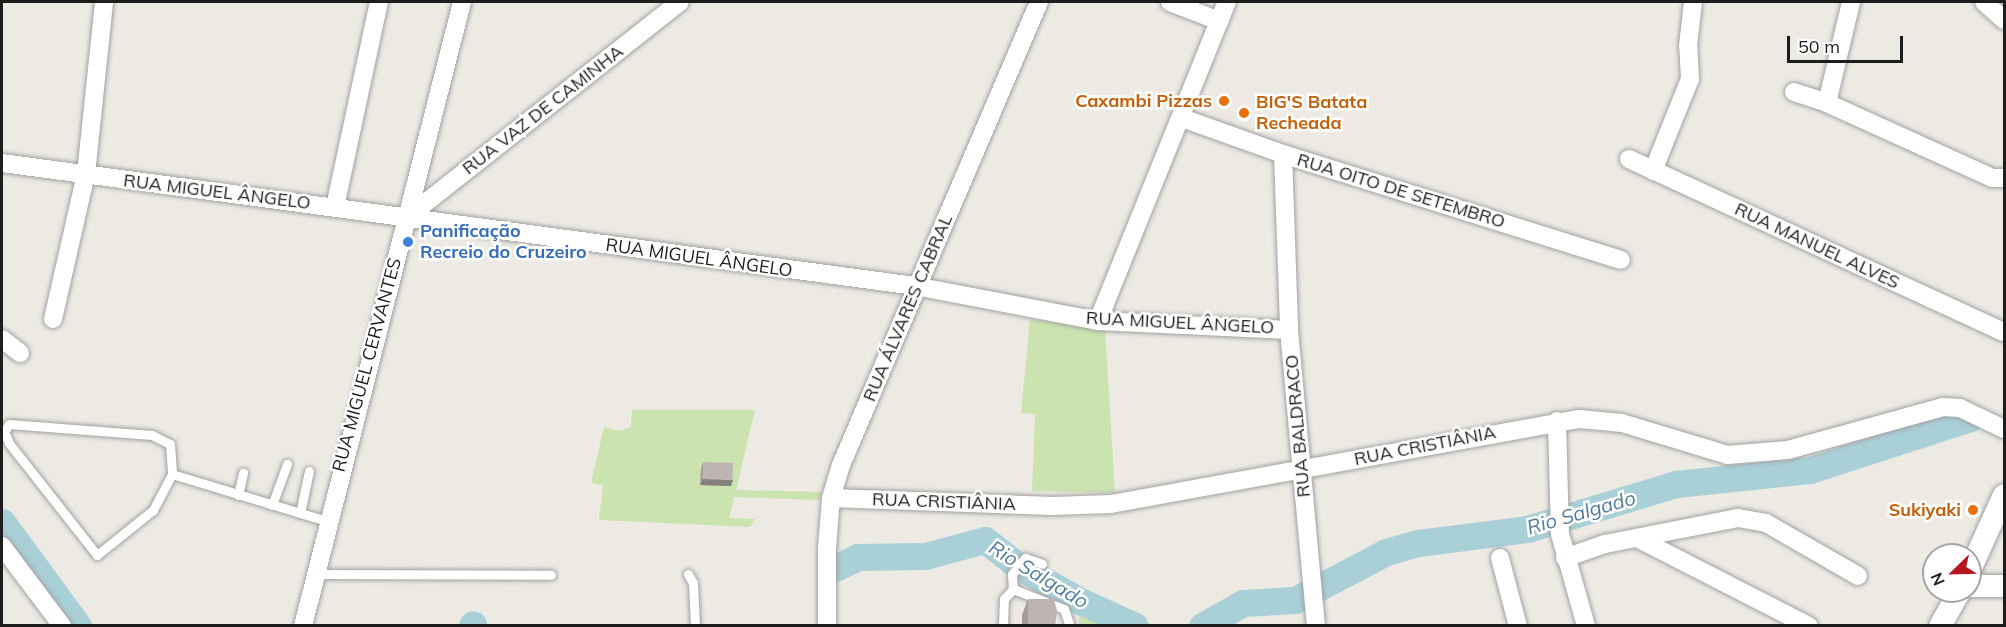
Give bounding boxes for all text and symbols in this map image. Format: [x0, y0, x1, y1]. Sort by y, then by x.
scale bar [1790, 24, 1906, 62]
text: 50 m [1798, 35, 1840, 58]
street label: RUA VAZ DE CAMINHA [458, 41, 628, 179]
place label: Caxambi Pizzas [1075, 90, 1212, 112]
place label: BIG'S Batata Recheada [1256, 92, 1367, 134]
marker: Caxambi Pizzas [1217, 94, 1231, 108]
marker: BIG'S Batata Recheada [1237, 106, 1251, 120]
street label: RUA OITO DE SETEMBRO [1294, 149, 1508, 233]
street label: RUA MIGUEL ÂNGELO [122, 170, 312, 214]
street label: RUA MANUEL ALVES [1731, 198, 1903, 294]
street label: RUA ÁLVARES CABRAL [859, 211, 957, 405]
place label: Panificação Recreio do Cruzeiro [420, 221, 587, 264]
street label: RUA MIGUEL ÂNGELO [604, 234, 794, 282]
marker: Panificação Recreio do Cruzeiro [401, 235, 415, 249]
street label: RUA MIGUEL CERVANTES [328, 256, 406, 474]
street label: RUA MIGUEL ÂNGELO [1085, 307, 1275, 339]
street label: RUA BALDRACO [1281, 354, 1315, 498]
street label: RUA CRISTIÂNIA [1352, 422, 1498, 470]
water label: Rio Salgado [1524, 485, 1638, 539]
street label: RUA CRISTIÂNIA [872, 489, 1016, 515]
place label: Sukiyaki [1889, 499, 1961, 521]
marker: Sukiyaki [1966, 503, 1980, 517]
water label: Rio Salgado [985, 535, 1093, 613]
north arrow [1922, 543, 1982, 603]
text: N [1926, 570, 1949, 589]

